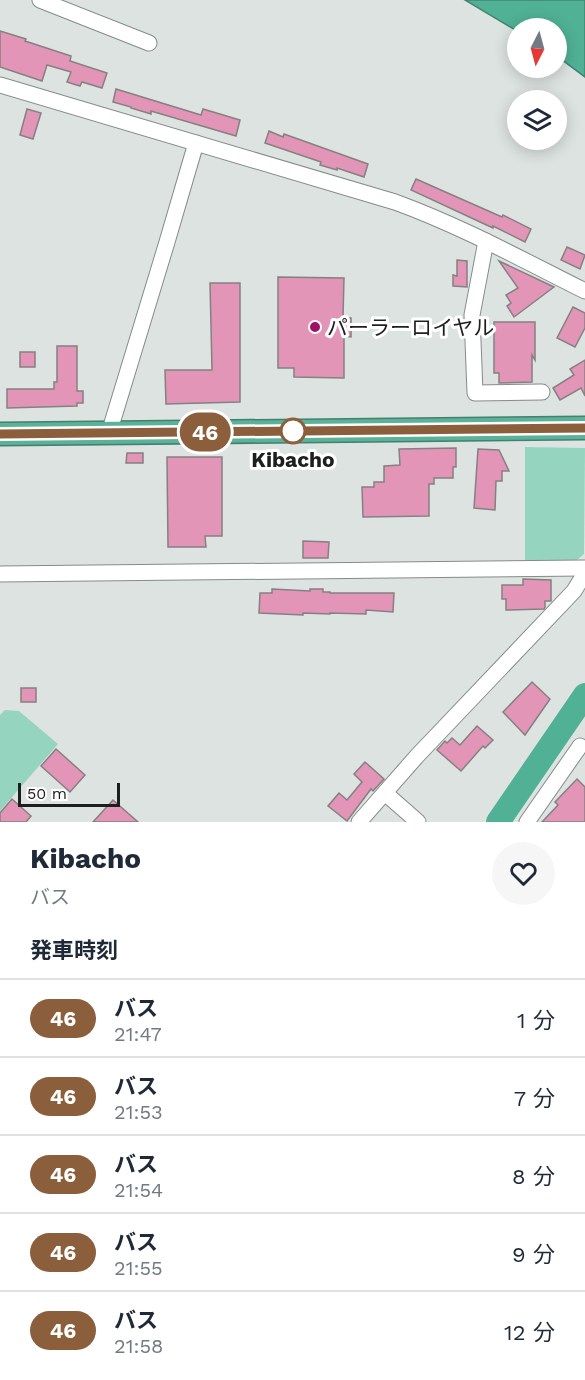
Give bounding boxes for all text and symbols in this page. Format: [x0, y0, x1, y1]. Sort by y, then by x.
north arrow [507, 18, 567, 78]
map controls [507, 18, 567, 150]
button: layers [507, 90, 567, 150]
place label: パーラーロイヤル [327, 315, 494, 340]
marker: パーラーロイヤル [308, 320, 322, 334]
line badge: 46 [178, 412, 232, 452]
marker: Kibacho [280, 418, 306, 444]
text: 46 [192, 420, 218, 445]
place label: Kibacho [251, 447, 335, 472]
scale bar [18, 780, 120, 808]
text: 50 m [27, 784, 67, 803]
text: Kibacho [30, 842, 141, 875]
button: heart [492, 842, 555, 905]
text: バス [30, 885, 70, 909]
text: 発車時刻 [30, 938, 118, 963]
text: バス [114, 996, 158, 1021]
text: 46 [50, 1006, 76, 1031]
text: 1 分 [517, 1008, 555, 1033]
text: 21:47 [114, 1022, 162, 1046]
text: バス [114, 1074, 158, 1099]
text: 46 [50, 1084, 76, 1109]
text: 7 分 [514, 1086, 555, 1111]
text: 21:53 [114, 1100, 163, 1124]
text: バス [114, 1152, 158, 1177]
text: 46 [50, 1162, 76, 1187]
text: 8 分 [512, 1164, 555, 1189]
text: 21:54 [114, 1178, 163, 1202]
text: バス [114, 1230, 158, 1255]
text: 46 [50, 1240, 76, 1265]
text: 9 分 [512, 1242, 555, 1267]
text: 21:55 [114, 1256, 163, 1280]
text: バス [114, 1308, 158, 1333]
text: 46 [50, 1318, 76, 1343]
text: 12 分 [504, 1320, 555, 1345]
text: 21:58 [114, 1334, 163, 1358]

